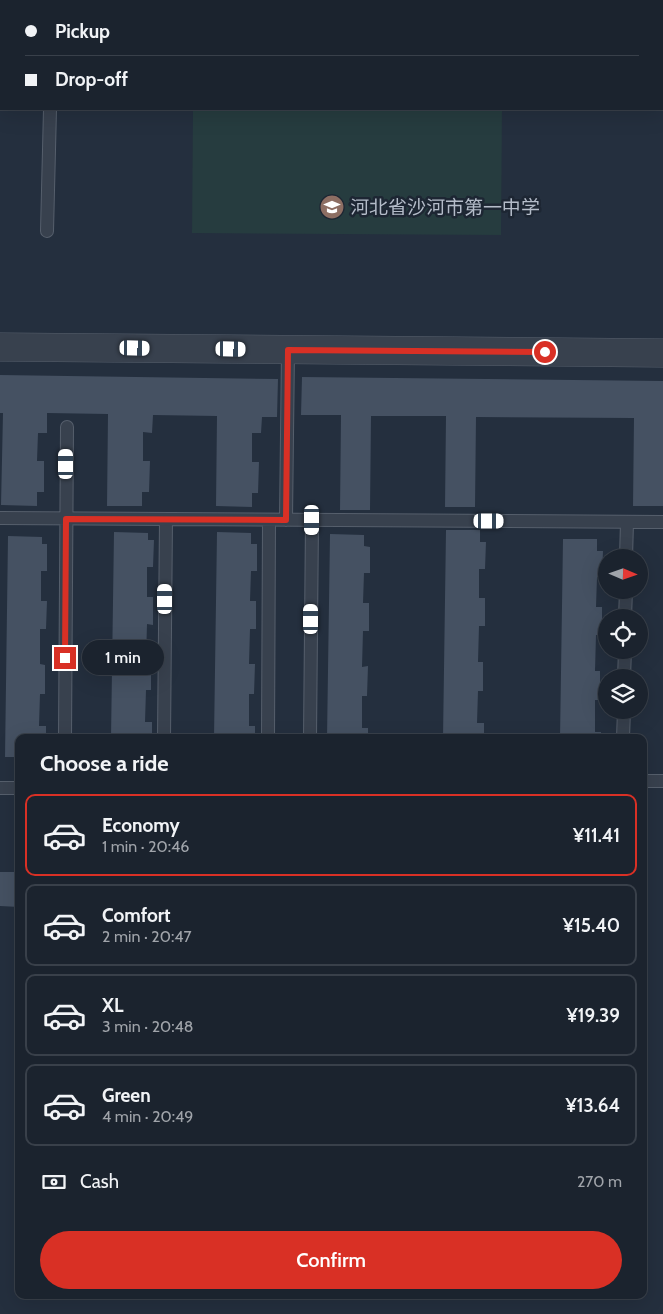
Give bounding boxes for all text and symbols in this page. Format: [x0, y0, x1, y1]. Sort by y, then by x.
text: Pickup [55, 20, 110, 43]
text: Drop-off [55, 68, 128, 91]
school or university icon: 河北省沙河市第一中学 [319, 194, 345, 220]
place label: 河北省沙河市第一中学 [350, 196, 540, 219]
car [119, 340, 150, 356]
car [215, 341, 246, 357]
route start [534, 341, 556, 363]
car [58, 449, 73, 479]
car [304, 505, 319, 535]
car [474, 514, 504, 529]
north arrow [598, 549, 648, 599]
map controls [598, 549, 648, 719]
car [157, 584, 172, 614]
car [303, 604, 318, 634]
button: locate [598, 609, 648, 659]
callout: 1 min [82, 640, 165, 676]
route end [54, 647, 76, 669]
text: 1 min [105, 648, 141, 667]
button: layers [598, 669, 648, 719]
text: Choose a ride [40, 750, 169, 777]
icon: car [42, 813, 87, 858]
text: Economy [102, 814, 180, 837]
text: ¥11.41 [573, 824, 620, 847]
text: 1 min · 20:46 [102, 837, 189, 856]
icon: car [42, 903, 87, 948]
text: Comfort [102, 904, 171, 927]
text: ¥15.40 [563, 914, 620, 937]
text: 2 min · 20:47 [102, 927, 192, 946]
icon: car [42, 993, 87, 1038]
text: XL [102, 994, 123, 1017]
text: ¥19.39 [567, 1004, 620, 1027]
text: 3 min · 20:48 [102, 1017, 193, 1036]
icon: car [42, 1083, 87, 1128]
text: Green [102, 1084, 151, 1107]
text: ¥13.64 [565, 1094, 620, 1117]
text: 4 min · 20:49 [102, 1107, 193, 1126]
icon: cash [40, 1168, 68, 1196]
text: Cash [80, 1170, 119, 1193]
text: 270 m [577, 1172, 622, 1191]
button: Confirm [40, 1231, 622, 1289]

